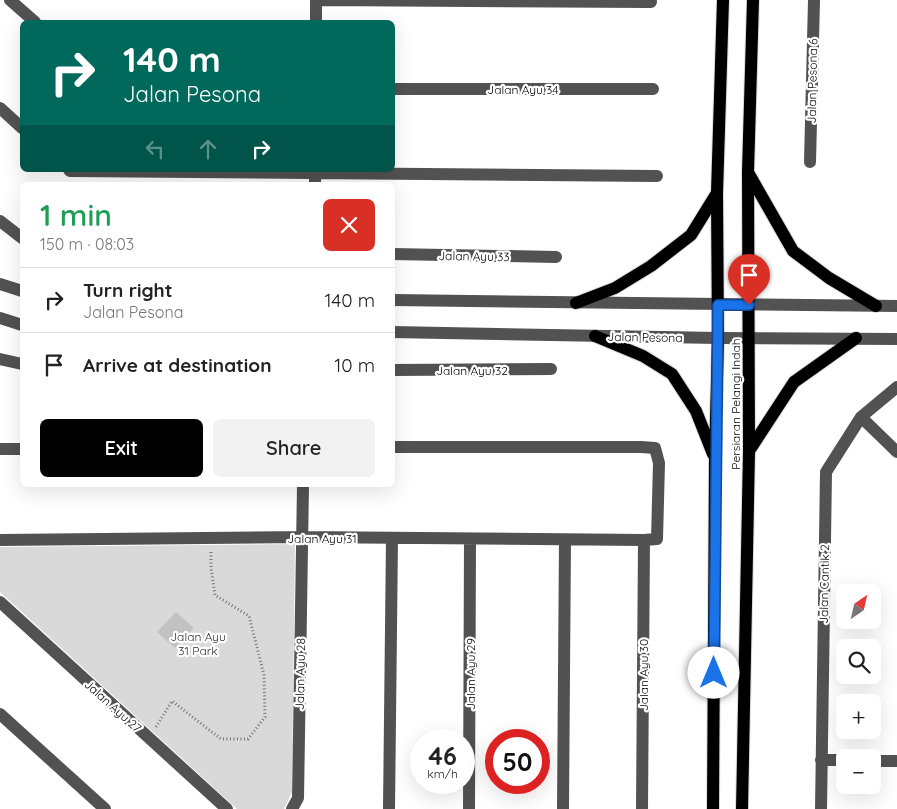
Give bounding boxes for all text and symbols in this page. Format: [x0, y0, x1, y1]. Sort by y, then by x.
text: 140 m [123, 37, 221, 81]
street label: Jalan Pesona 6 [804, 38, 820, 124]
icon: right [40, 40, 105, 105]
text: Jalan Pesona [123, 80, 261, 108]
street label: Jalan Ayu 34 [487, 82, 559, 97]
icon: left [141, 135, 169, 163]
icon: ahead [194, 135, 222, 163]
icon: right [247, 135, 275, 163]
text: 1 min [40, 196, 112, 234]
button: close [323, 199, 375, 251]
text: 150 m · 08:03 [40, 234, 134, 254]
street label: Jalan Ayu 33 [438, 248, 510, 264]
pin [728, 254, 770, 305]
icon: arrive [735, 261, 763, 289]
text: Turn right [83, 278, 172, 302]
icon: right [40, 286, 68, 314]
text: 140 m [324, 288, 375, 312]
text: Jalan Pesona [83, 302, 183, 322]
street label: Jalan Pesona [607, 329, 683, 345]
street label: Persiaran Pelangi Indah [728, 338, 743, 470]
icon: arrive [40, 351, 68, 379]
text: Arrive at destination [83, 353, 272, 377]
text: 10 m [334, 353, 375, 377]
street label: Jalan Ayu 32 [436, 363, 508, 378]
button: Exit [40, 419, 203, 477]
button: Share [213, 419, 375, 477]
street label: Jalan Ayu 31 [287, 531, 357, 546]
street label: Jalan Cantik 2 [816, 544, 832, 624]
north arrow [836, 584, 881, 629]
map controls [836, 584, 881, 794]
park label: Jalan Ayu 31 Park [170, 629, 226, 658]
street label: Jalan Ayu 28 [292, 638, 308, 710]
street label: Jalan Ayu 29 [463, 638, 478, 710]
street label: Jalan Ayu 30 [636, 639, 651, 711]
button: search [836, 639, 881, 684]
position arrow [687, 646, 739, 698]
street label: Jalan Ayu 27 [81, 677, 145, 735]
button: + [836, 694, 881, 739]
speed limit sign: 50 [485, 729, 550, 794]
text: 46 [428, 740, 457, 771]
button: − [836, 749, 881, 794]
text: km/h [427, 766, 458, 781]

